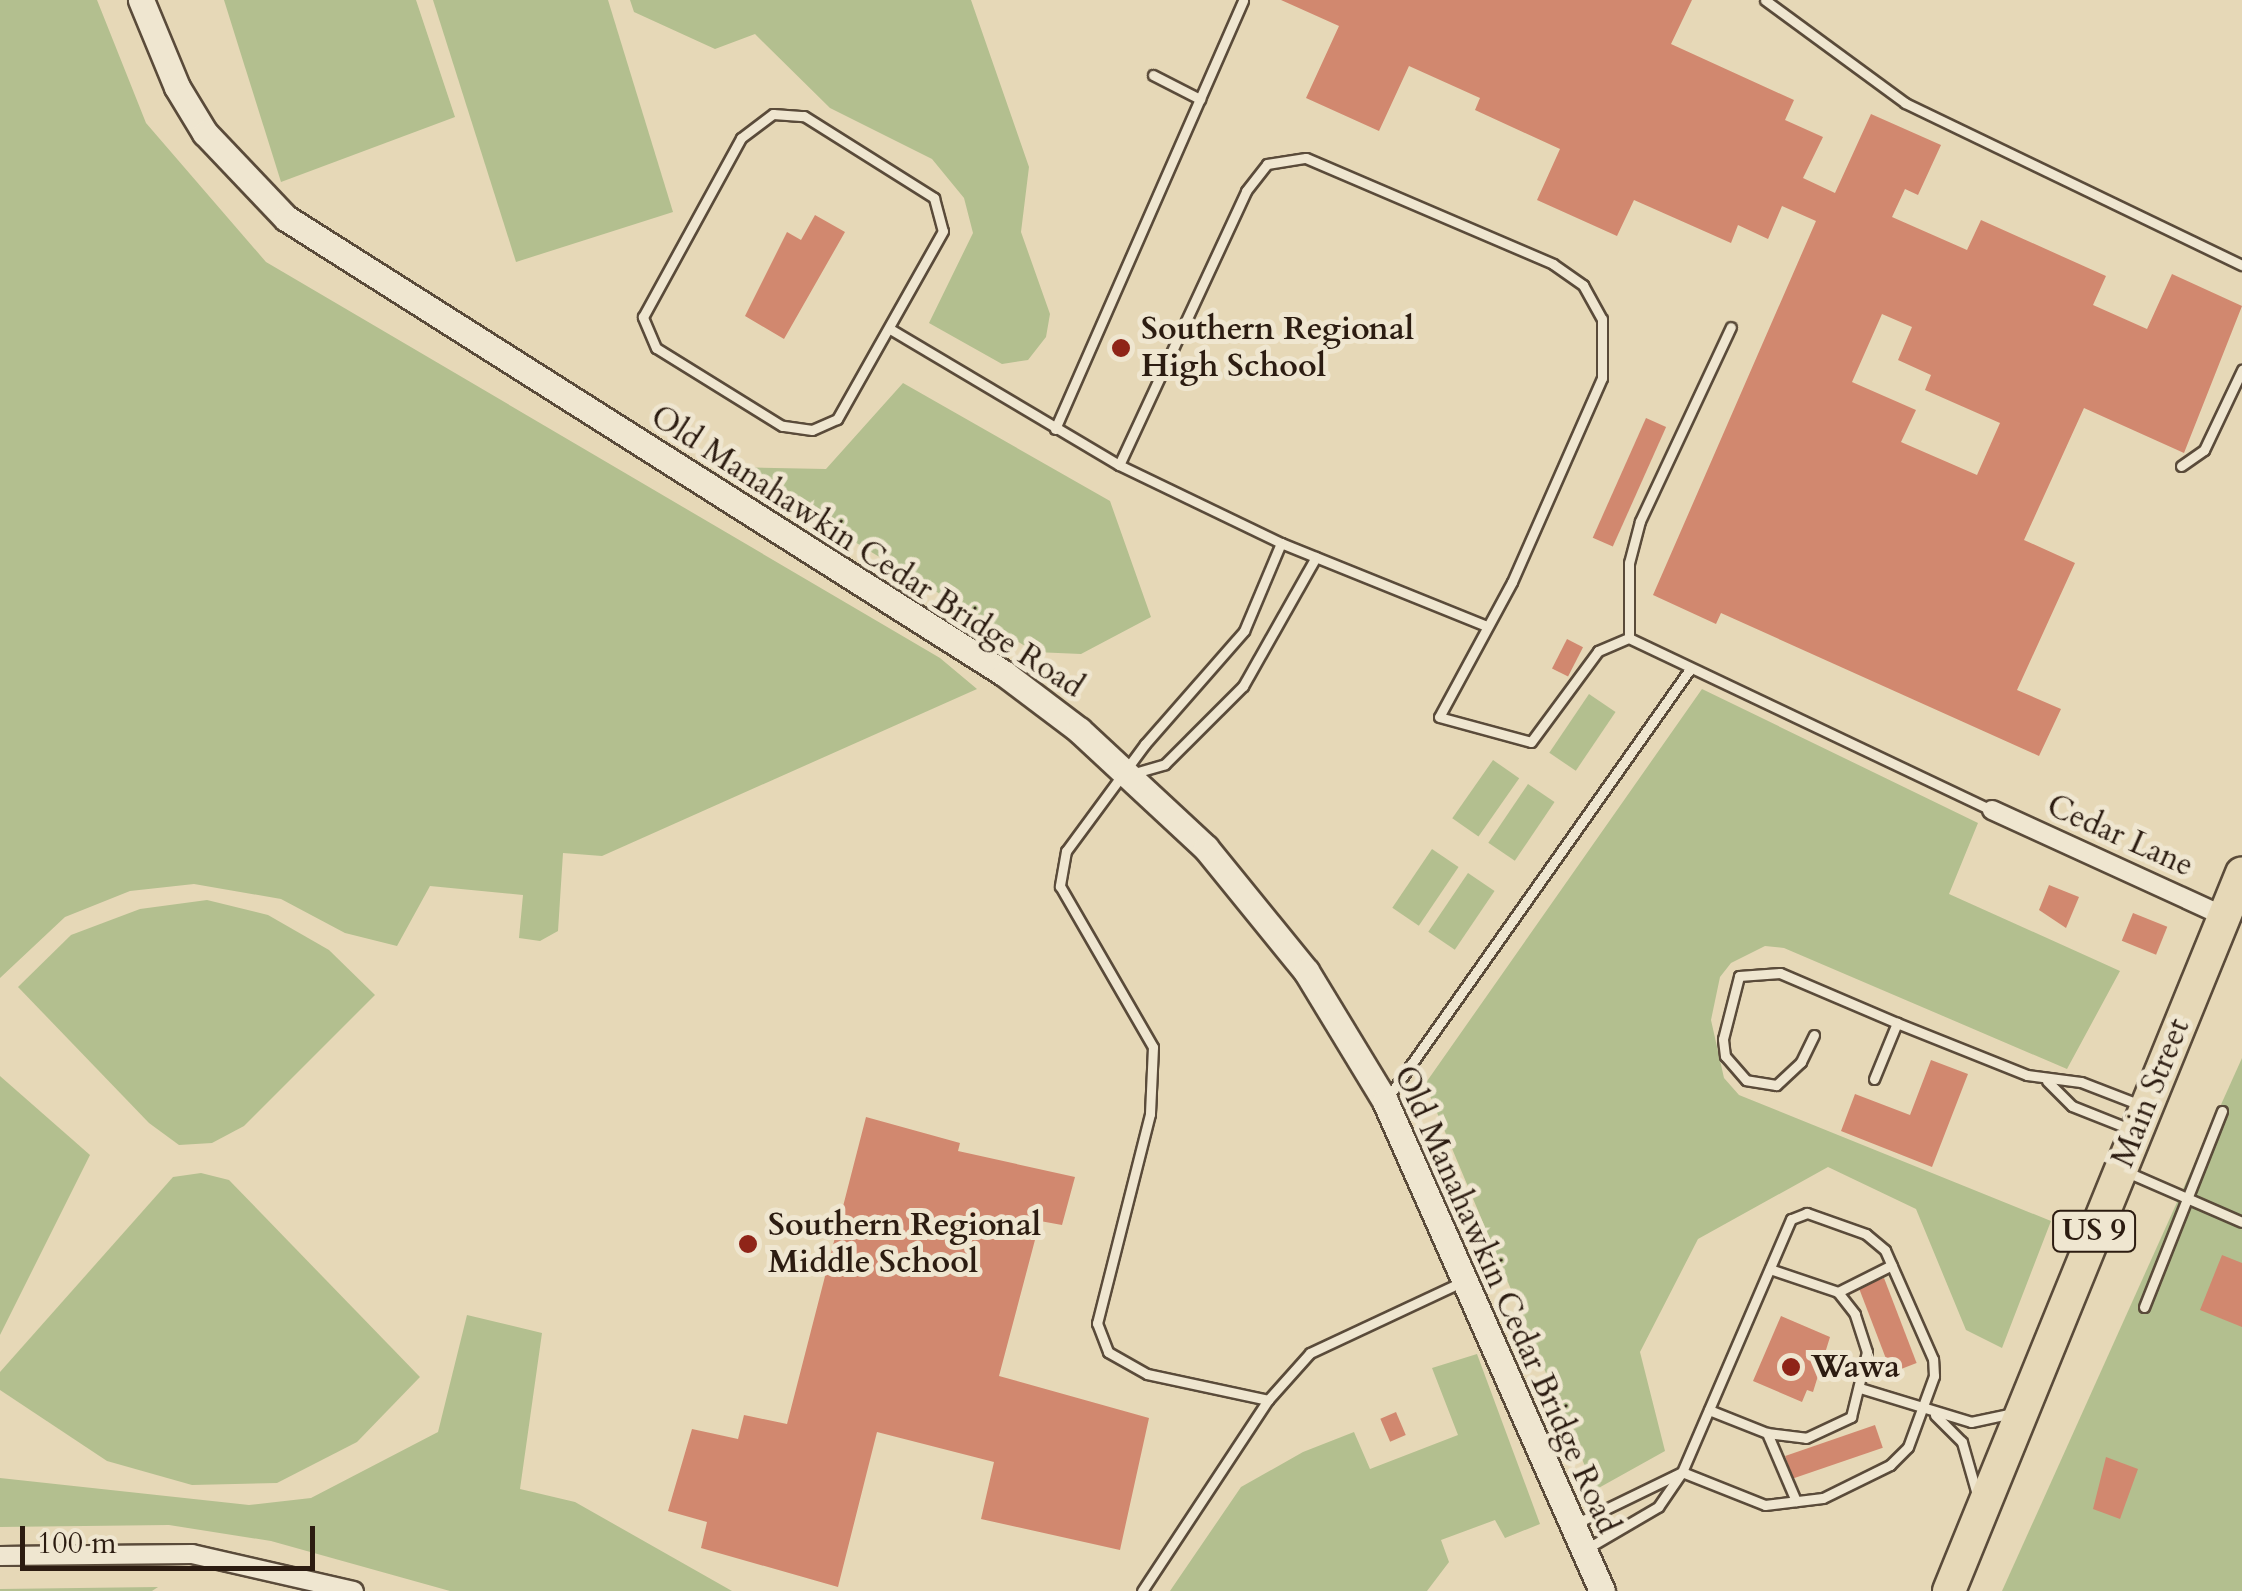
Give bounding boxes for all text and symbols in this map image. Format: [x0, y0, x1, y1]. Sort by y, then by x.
place label: Southern Regional High School [1141, 311, 1414, 386]
marker: Southern Regional High School [1110, 337, 1132, 359]
street label: Old Manahawkin Cedar Bridge Road [643, 397, 1091, 707]
street label: Cedar Lane [2041, 787, 2199, 885]
street label: Main Street [2104, 1013, 2198, 1173]
street label: Old Manahawkin Cedar Bridge Road [1385, 1060, 1627, 1540]
road number: US 9 [2052, 1206, 2136, 1256]
place label: Southern Regional Middle School [768, 1207, 1041, 1282]
marker: Southern Regional Middle School [737, 1233, 759, 1255]
place label: Wawa [1811, 1348, 1900, 1386]
marker: Wawa [1780, 1356, 1802, 1378]
scale bar [25, 1506, 320, 1568]
text: 100 m [37, 1523, 117, 1564]

